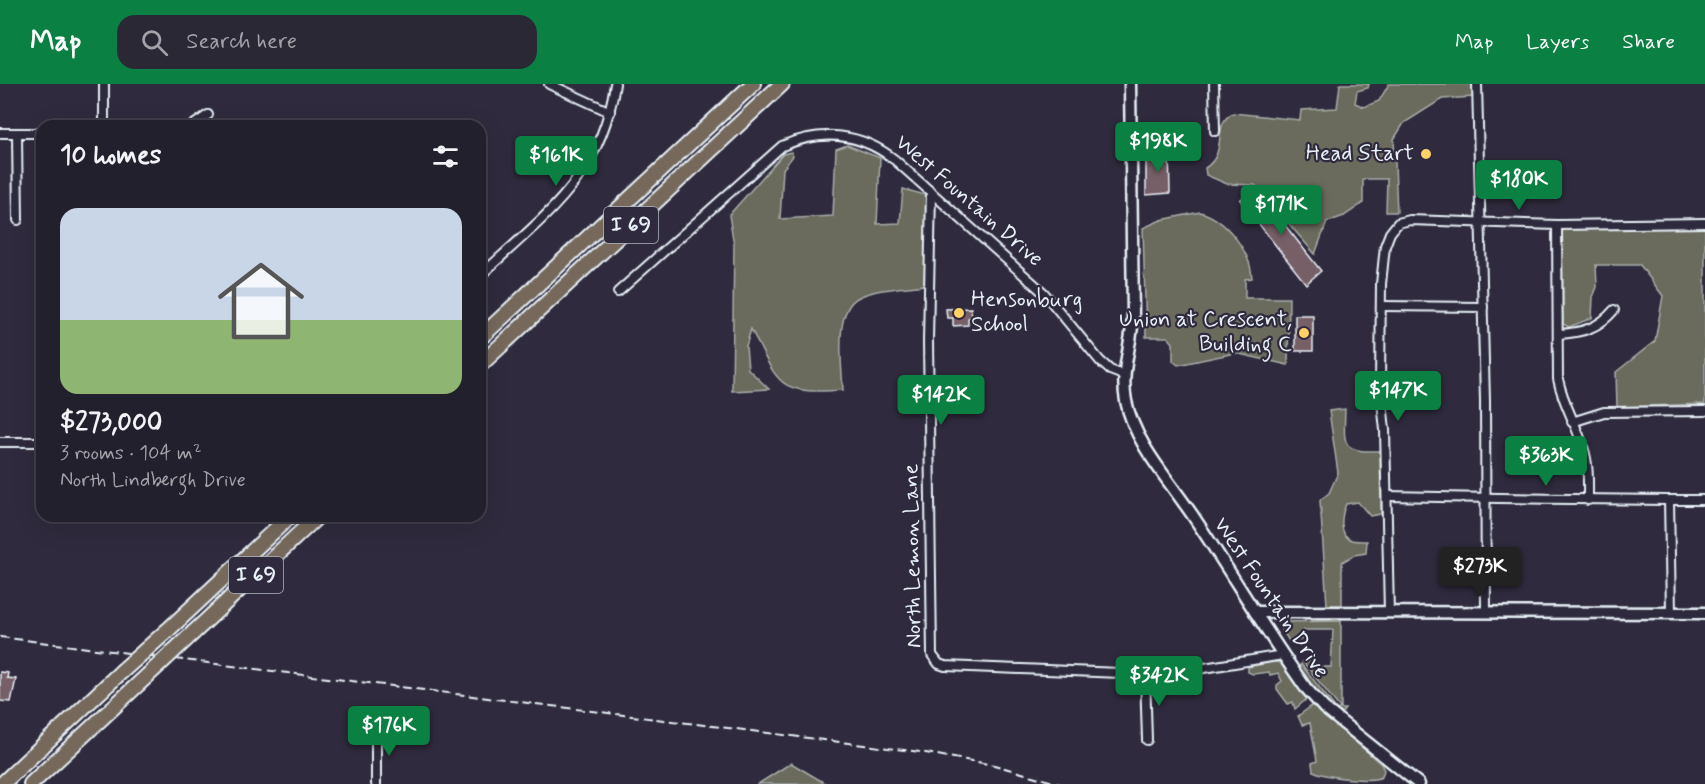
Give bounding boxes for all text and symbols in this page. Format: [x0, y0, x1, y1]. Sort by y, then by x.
search box [117, 15, 537, 69]
text: Map [30, 24, 81, 61]
icon: search [138, 26, 171, 59]
text: Search here [186, 28, 297, 56]
text: Map [1455, 28, 1493, 56]
text: Layers [1526, 28, 1589, 56]
text: Share [1622, 28, 1675, 56]
pin: $198K [1116, 122, 1200, 173]
text: $198K [1129, 128, 1187, 155]
street label: West Fountain Drive [889, 129, 1049, 273]
pin: $161K [514, 136, 598, 187]
text: 10 homes [60, 139, 161, 173]
icon: filters [429, 140, 462, 173]
place label: Head Start [1306, 140, 1414, 168]
text: $161K [529, 142, 583, 169]
marker: Head Start [1419, 147, 1433, 161]
pin: $180K [1477, 160, 1561, 211]
text: $180K [1490, 166, 1548, 193]
pin: $171K [1239, 185, 1323, 236]
text: $171K [1255, 191, 1307, 218]
road number: I 69 [604, 207, 658, 243]
icon: home [207, 247, 315, 355]
place label: Hensonburg School [971, 286, 1082, 339]
marker: Hensonburg School [952, 306, 966, 320]
place label: Union at Crescent, Building C [1119, 306, 1292, 362]
marker: Union at Crescent, Building C [1297, 326, 1311, 340]
pin: $147K [1356, 371, 1440, 422]
pin: $142K [899, 375, 983, 426]
text: $147K [1369, 377, 1427, 404]
text: $142K [912, 381, 970, 408]
text: $273,000 [60, 406, 162, 440]
pin: $363K [1504, 436, 1588, 487]
text: 3 rooms · 104 m² [60, 440, 202, 467]
text: $363K [1519, 442, 1573, 469]
street label: North Lemon Lane [897, 463, 929, 648]
text: North Lindbergh Drive [60, 467, 246, 494]
street label: West Fountain Drive [1207, 512, 1335, 684]
pin: $273K [1438, 547, 1522, 598]
text: $273K [1453, 553, 1507, 580]
road number: I 69 [229, 557, 283, 593]
pin: $342K [1117, 656, 1201, 707]
text: $342K [1130, 662, 1188, 689]
pin: $176K [347, 706, 431, 757]
text: $176K [362, 712, 416, 739]

